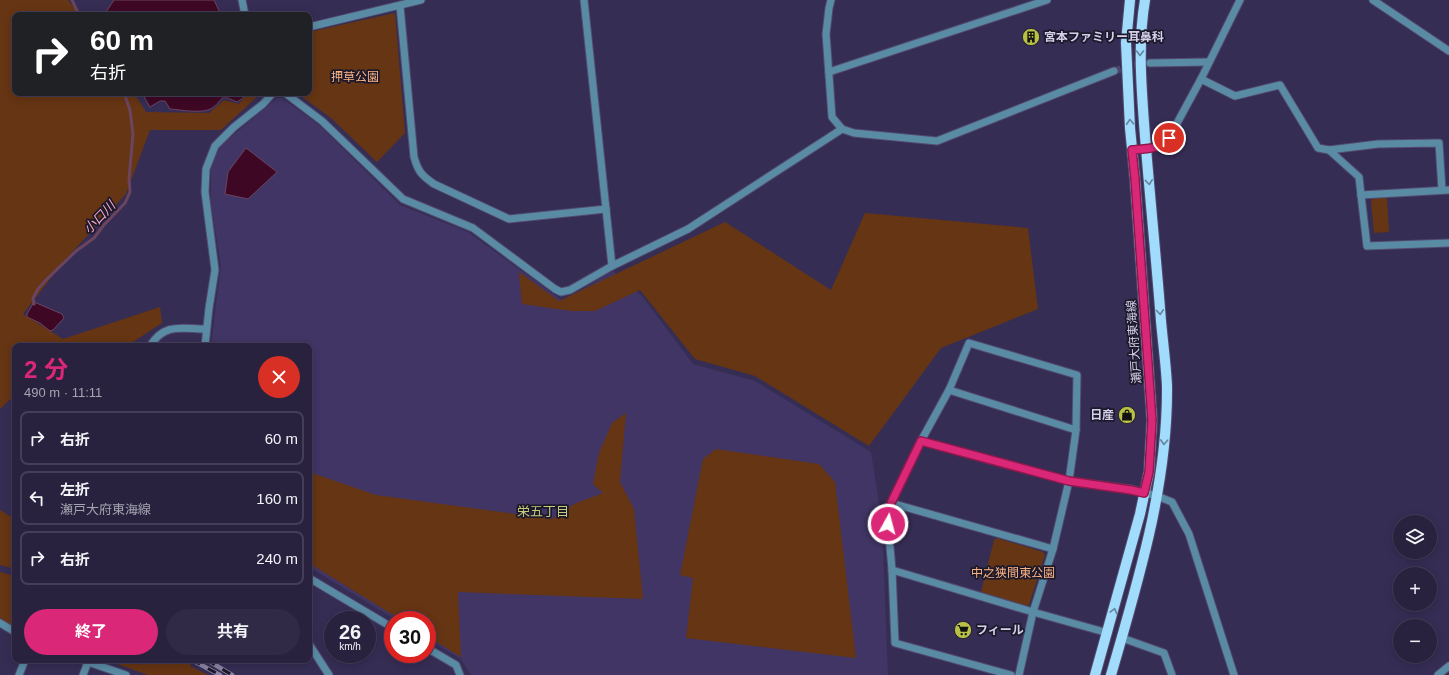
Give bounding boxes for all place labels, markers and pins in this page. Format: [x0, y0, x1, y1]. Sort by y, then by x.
building icon: 宮本ファミリー耳鼻科 [1021, 27, 1041, 47]
place label: 宮本ファミリー耳鼻科 [1044, 30, 1164, 44]
pin [1152, 121, 1186, 155]
shop icon: 日産 [1117, 405, 1137, 425]
place label: 日産 [1090, 408, 1114, 422]
supermarket icon: フィール [953, 620, 973, 640]
place label: フィール [976, 623, 1024, 637]

